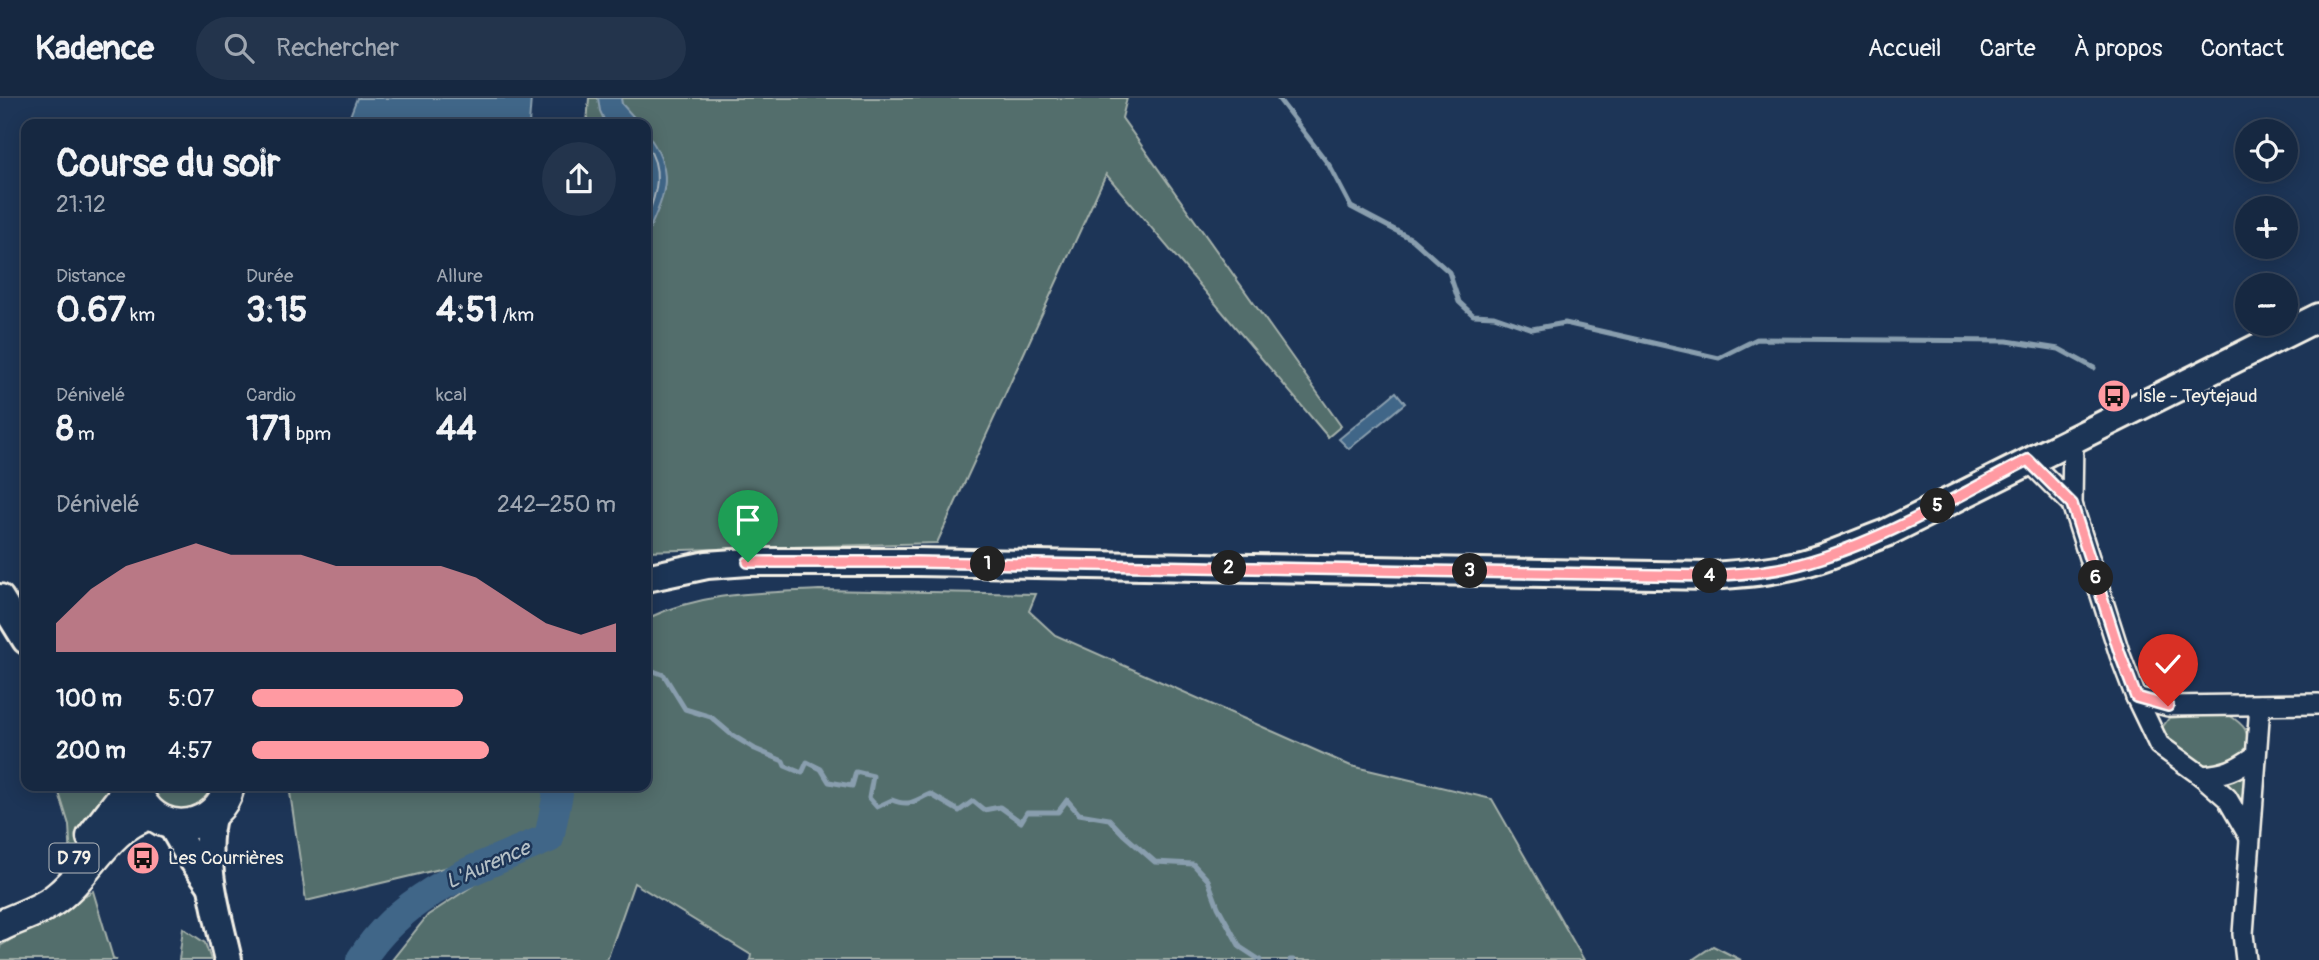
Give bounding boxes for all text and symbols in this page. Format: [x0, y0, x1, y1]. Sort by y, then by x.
search box [196, 17, 686, 80]
text: Kadence [35, 28, 154, 69]
icon: search [220, 29, 258, 67]
text: Rechercher [276, 32, 399, 64]
text: Accueil [1868, 34, 1942, 63]
text: Carte [1980, 34, 2036, 63]
text: À propos [2074, 34, 2163, 63]
text: Contact [2201, 34, 2284, 63]
map controls [2235, 119, 2298, 336]
button: locate [2235, 119, 2298, 182]
text: Course du soir [56, 140, 280, 188]
button: share [542, 142, 616, 216]
text: 21:12 [56, 190, 106, 219]
button: + [2235, 196, 2298, 259]
text: Distance [56, 264, 125, 288]
text: Durée [246, 264, 293, 288]
text: Allure [436, 264, 483, 288]
button: − [2235, 273, 2298, 336]
text: 0.67 [56, 288, 126, 332]
text: 3:15 [246, 288, 308, 332]
text: 4:51 [436, 288, 498, 332]
text: km [126, 303, 155, 327]
text: /km [498, 303, 534, 327]
bus stop icon: Isle - Teytejaud [2095, 377, 2133, 415]
text: Dénivelé [56, 383, 125, 407]
text: Cardio [246, 383, 296, 407]
text: kcal [436, 383, 467, 407]
place label: Isle - Teytejaud [2138, 384, 2258, 408]
text: 8 [56, 407, 74, 451]
text: 171 [246, 407, 292, 451]
text: 44 [436, 407, 477, 451]
text: m [74, 422, 95, 446]
text: bpm [292, 422, 331, 446]
pin: 5 [1920, 488, 1955, 524]
text: Dénivelé [56, 490, 140, 519]
text: 242–250 m [497, 490, 616, 519]
pin [718, 490, 778, 562]
text: 5 [1932, 493, 1943, 517]
icon: arrive [729, 501, 767, 539]
pin: 1 [970, 546, 1006, 582]
pin: 2 [1212, 550, 1246, 586]
text: 1 [984, 551, 991, 575]
pin: 3 [1452, 554, 1488, 588]
text: 2 [1223, 555, 1234, 579]
text: 3 [1464, 558, 1475, 582]
pin: 4 [1692, 559, 1728, 594]
pin: 6 [2078, 560, 2114, 596]
text: 4 [1704, 563, 1715, 587]
text: 6 [2090, 565, 2101, 589]
pin [2138, 634, 2198, 706]
icon: check [2149, 645, 2187, 683]
text: 100 m [56, 684, 122, 713]
text: 5:07 [168, 684, 214, 713]
text: 200 m [56, 736, 126, 765]
text: 4:57 [168, 736, 212, 765]
water label: L'Aurence [442, 833, 537, 895]
bus stop icon: Les Courrières [124, 839, 162, 877]
road number: D 79 [50, 844, 98, 872]
place label: Les Courrières [168, 846, 284, 870]

